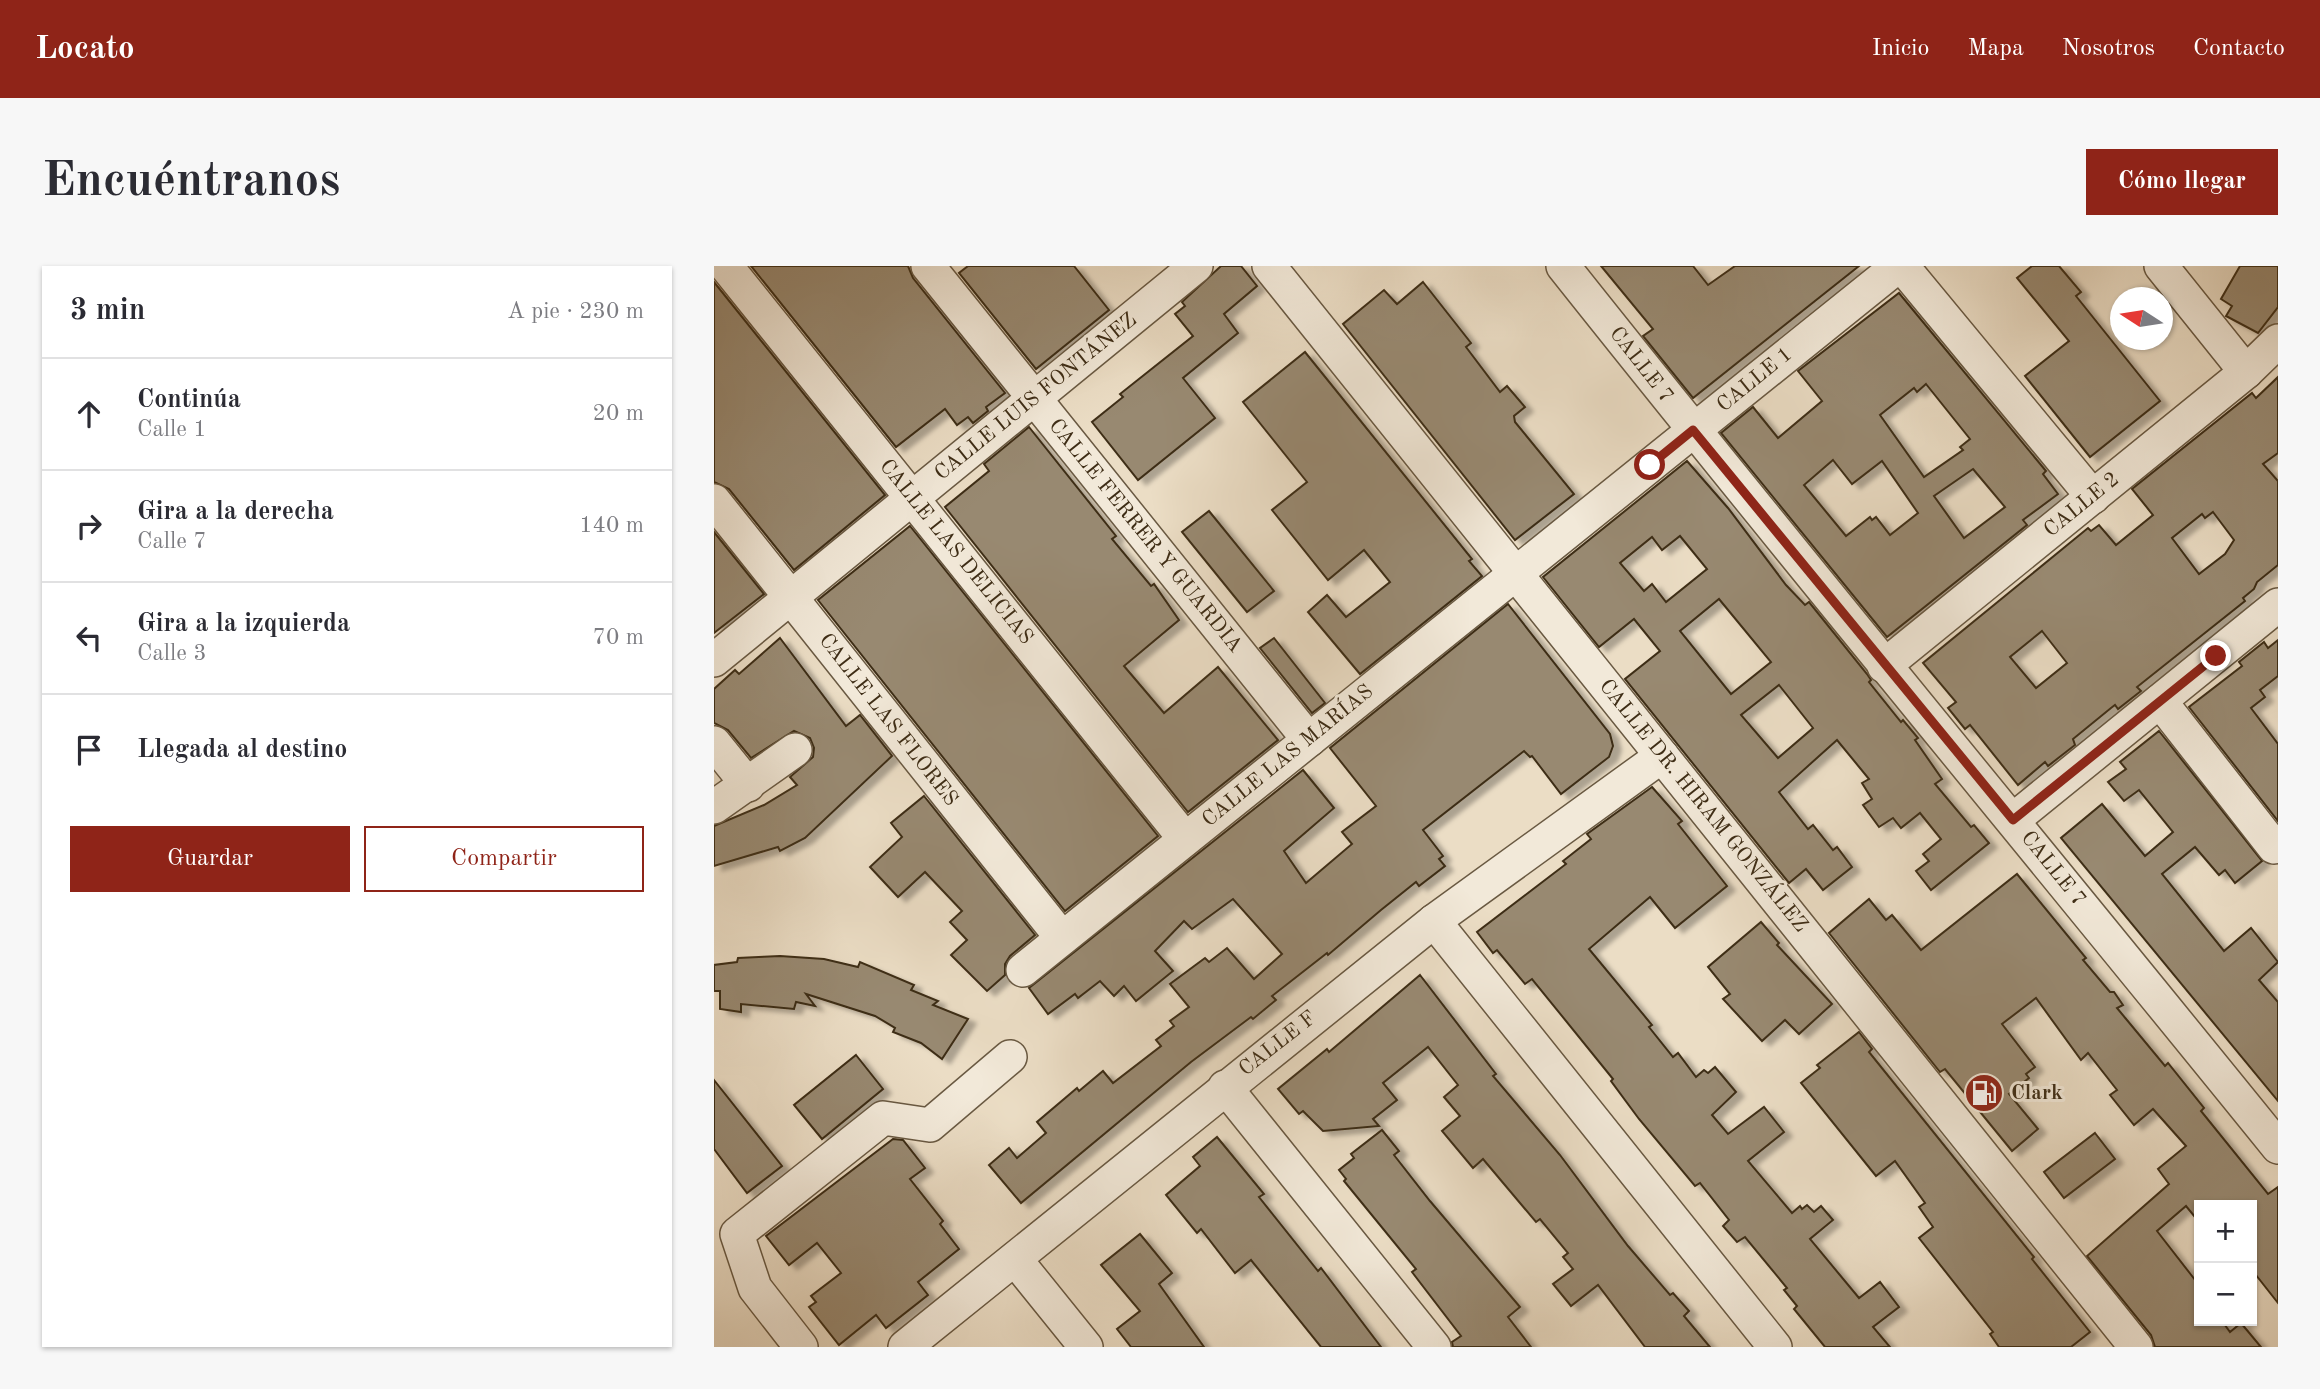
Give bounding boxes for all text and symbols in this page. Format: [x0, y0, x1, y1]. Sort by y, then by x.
text: Locato [35, 33, 135, 66]
text: Inicio [1872, 37, 1930, 61]
text: Mapa [1968, 37, 2024, 61]
text: Nosotros [2062, 37, 2155, 61]
text: Contacto [2193, 37, 2285, 61]
button: Cómo llegar [2086, 149, 2278, 215]
text: Encuéntranos [42, 158, 340, 207]
north arrow [2110, 287, 2173, 350]
text: 3 min [70, 296, 145, 326]
text: A pie · 230 m [507, 300, 644, 323]
street label: CALLE LUIS FONTÁNEZ [929, 306, 1141, 485]
street label: CALLE 7 [1605, 323, 1677, 407]
street label: CALLE 1 [1714, 344, 1796, 416]
text: Continúa [137, 387, 241, 413]
icon: ahead [70, 395, 108, 433]
text: 20 m [593, 402, 644, 425]
street label: CALLE FERRER Y GUARDIA [1044, 415, 1246, 657]
text: Calle 1 [137, 418, 207, 441]
route start [1634, 449, 1665, 480]
street label: CALLE LAS DELICIAS [875, 456, 1037, 648]
street label: CALLE 2 [2041, 469, 2123, 541]
text: Gira a la derecha [137, 499, 334, 525]
icon: right [70, 507, 108, 545]
text: 140 m [579, 514, 644, 537]
text: Calle 7 [137, 530, 207, 553]
text: Gira a la izquierda [137, 611, 350, 637]
icon: left [70, 619, 108, 657]
text: 70 m [593, 626, 644, 649]
street label: CALLE LAS FLORES [814, 630, 962, 810]
route end [2200, 640, 2231, 671]
text: Calle 3 [137, 642, 207, 665]
street label: CALLE DR. HIRAM GONZÁLEZ [1595, 673, 1814, 936]
street label: CALLE LAS MARÍAS [1196, 678, 1377, 831]
icon: arrive [70, 731, 108, 769]
text: Llegada al destino [137, 737, 347, 763]
button: Guardar [70, 826, 350, 892]
button: Compartir [364, 826, 644, 892]
street label: CALLE 7 [2017, 828, 2089, 910]
street label: CALLE F [1235, 1007, 1321, 1081]
fuel station icon: Clark [1963, 1072, 2005, 1114]
place label: Clark [2011, 1083, 2063, 1104]
map controls [2194, 1200, 2257, 1326]
button: + [2194, 1200, 2257, 1263]
button: − [2194, 1263, 2257, 1326]

